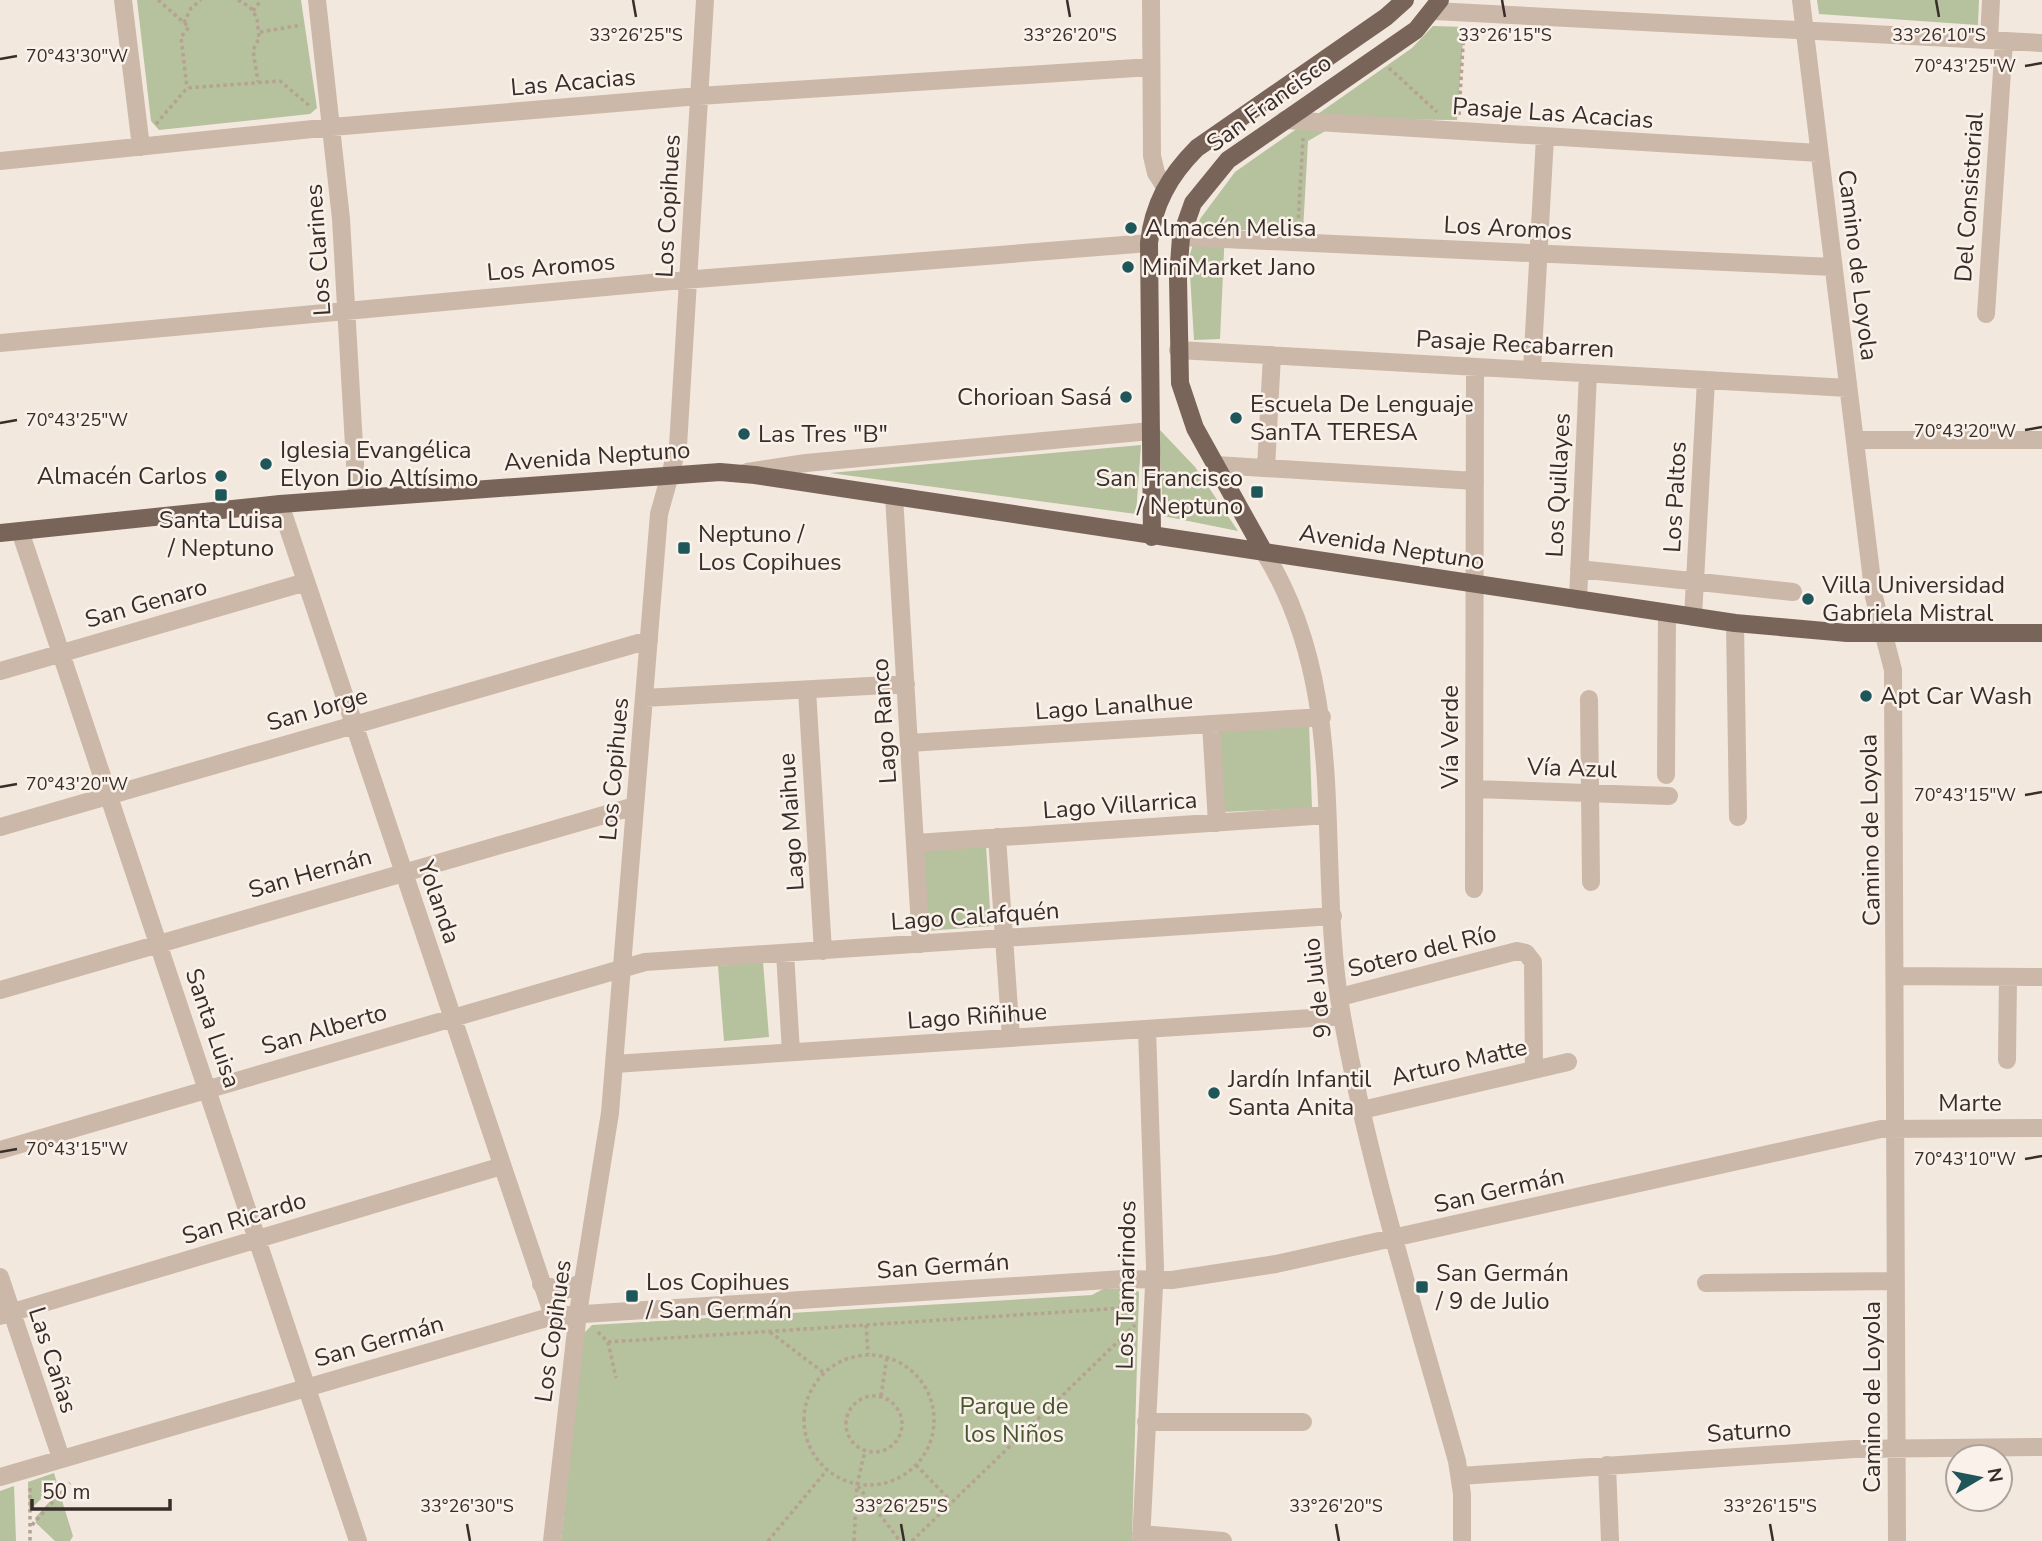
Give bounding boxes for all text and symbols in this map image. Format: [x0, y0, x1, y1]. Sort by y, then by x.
text: 33°26'25"S [589, 23, 683, 47]
text: 33°26'20"S [1023, 23, 1117, 47]
text: 33°26'15"S [1458, 23, 1552, 47]
text: 33°26'10"S [1892, 23, 1986, 47]
text: 70°43'30"W [26, 44, 128, 68]
street label: San Francisco [1200, 47, 1338, 159]
text: 70°43'25"W [1914, 54, 2016, 78]
street label: Las Acacias [509, 61, 637, 103]
street label: Pasaje Las Acacias [1451, 90, 1655, 136]
street label: Del Consistorial [1947, 111, 1991, 283]
street label: Los Copihues [648, 133, 688, 279]
street label: Camino de Loyola [1830, 168, 1886, 362]
street label: Los Clarines [297, 183, 339, 317]
street label: Los Aromos [1443, 209, 1573, 247]
place label: Almacén Melisa [1145, 212, 1317, 244]
marker: Almacén Melisa [1123, 220, 1139, 236]
street label: Los Aromos [486, 245, 616, 289]
place label: MiniMarket Jano [1142, 251, 1316, 283]
marker: MiniMarket Jano [1120, 259, 1136, 275]
street label: Pasaje Recabarren [1415, 323, 1615, 365]
place label: Chorioan Sasá [957, 381, 1112, 413]
place label: Escuela De Lenguaje SanTA TERESA [1250, 388, 1473, 448]
marker: Chorioan Sasá [1118, 389, 1134, 405]
text: 70°43'25"W [26, 408, 128, 432]
marker: Escuela De Lenguaje SanTA TERESA [1228, 410, 1244, 426]
street label: Los Quillayes [1538, 412, 1578, 558]
place label: Las Tres "B" [758, 418, 888, 450]
text: 70°43'20"W [1914, 419, 2016, 443]
marker: Las Tres "B" [736, 426, 752, 442]
place label: Iglesia Evangélica Elyon Dio Altísimo [280, 434, 478, 494]
street label: Avenida Neptuno [503, 434, 691, 478]
street label: Los Paltos [1656, 441, 1694, 553]
marker: Iglesia Evangélica Elyon Dio Altísimo [258, 456, 274, 472]
place label: Almacén Carlos [37, 460, 207, 492]
place label: San Francisco / Neptuno [1096, 462, 1243, 522]
marker: Almacén Carlos [213, 468, 229, 484]
marker: San Francisco / Neptuno [1249, 484, 1265, 500]
marker: Santa Luisa / Neptuno [213, 487, 229, 503]
place label: Santa Luisa / Neptuno [159, 504, 283, 564]
street label: Avenida Neptuno [1297, 517, 1487, 577]
place label: Neptuno / Los Copihues [698, 518, 842, 578]
marker: Neptuno / Los Copihues [676, 540, 692, 556]
place label: Villa Universidad Gabriela Mistral [1821, 569, 2005, 629]
street label: San Genaro [81, 570, 211, 636]
marker: Villa Universidad Gabriela Mistral [1800, 591, 1816, 607]
street label: Lago Ranco [864, 657, 904, 785]
street label: San Jorge [263, 679, 371, 739]
place label: Apt Car Wash [1880, 680, 2032, 712]
street label: Lago Lanalhue [1034, 685, 1194, 727]
street label: Vía Verde [1434, 685, 1466, 790]
marker: Apt Car Wash [1858, 688, 1874, 704]
street label: Los Copihues [592, 696, 636, 842]
street label: Camino de Loyola [1852, 734, 1888, 926]
street label: Vía Azul [1525, 750, 1618, 786]
street label: Lago Maihue [770, 752, 812, 892]
text: 70°43'20"W [26, 772, 128, 796]
text: 70°43'15"W [1914, 783, 2016, 807]
street label: Lago Villarrica [1042, 784, 1198, 826]
street label: San Hernán [245, 840, 375, 906]
street label: Yolanda [410, 855, 468, 948]
street label: Lago Calafquén [890, 894, 1060, 938]
street label: Sotero del Río [1344, 917, 1500, 985]
street label: 9 de Julio [1295, 936, 1339, 1040]
street label: Santa Luisa [178, 964, 248, 1092]
street label: Lago Riñihue [906, 995, 1048, 1037]
street label: San Alberto [257, 996, 391, 1062]
street label: Arturo Matte [1388, 1031, 1530, 1093]
place label: Jardín Infantil Santa Anita [1227, 1063, 1371, 1123]
marker: Jardín Infantil Santa Anita [1206, 1085, 1222, 1101]
street label: Marte [1938, 1087, 2002, 1119]
text: 70°43'15"W [26, 1137, 128, 1161]
text: 70°43'10"W [1914, 1147, 2016, 1171]
street label: San Germán [1431, 1159, 1567, 1221]
street label: San Ricardo [178, 1184, 310, 1252]
street label: Los Tamarindos [1109, 1200, 1143, 1370]
street label: San Germán [876, 1245, 1010, 1287]
place label: San Germán / 9 de Julio [1435, 1257, 1569, 1317]
street label: Los Copihues [527, 1258, 579, 1404]
place label: Los Copihues / San Germán [645, 1266, 792, 1326]
marker: San Germán / 9 de Julio [1414, 1279, 1430, 1295]
marker: Los Copihues / San Germán [624, 1288, 640, 1304]
street label: Camino de Loyola [1856, 1301, 1888, 1493]
street label: Las Cañas [21, 1303, 85, 1417]
street label: San Germán [311, 1307, 447, 1375]
park label: Parque de los Niños [960, 1390, 1068, 1450]
street label: Saturno [1706, 1412, 1792, 1450]
north arrow [1944, 1443, 2014, 1513]
text: N [1981, 1466, 2009, 1484]
scale bar [32, 1468, 170, 1512]
text: 50 m [42, 1478, 91, 1506]
text: 33°26'30"S [420, 1494, 514, 1518]
text: 33°26'25"S [854, 1494, 948, 1518]
text: 33°26'20"S [1289, 1494, 1383, 1518]
text: 33°26'15"S [1723, 1494, 1817, 1518]

